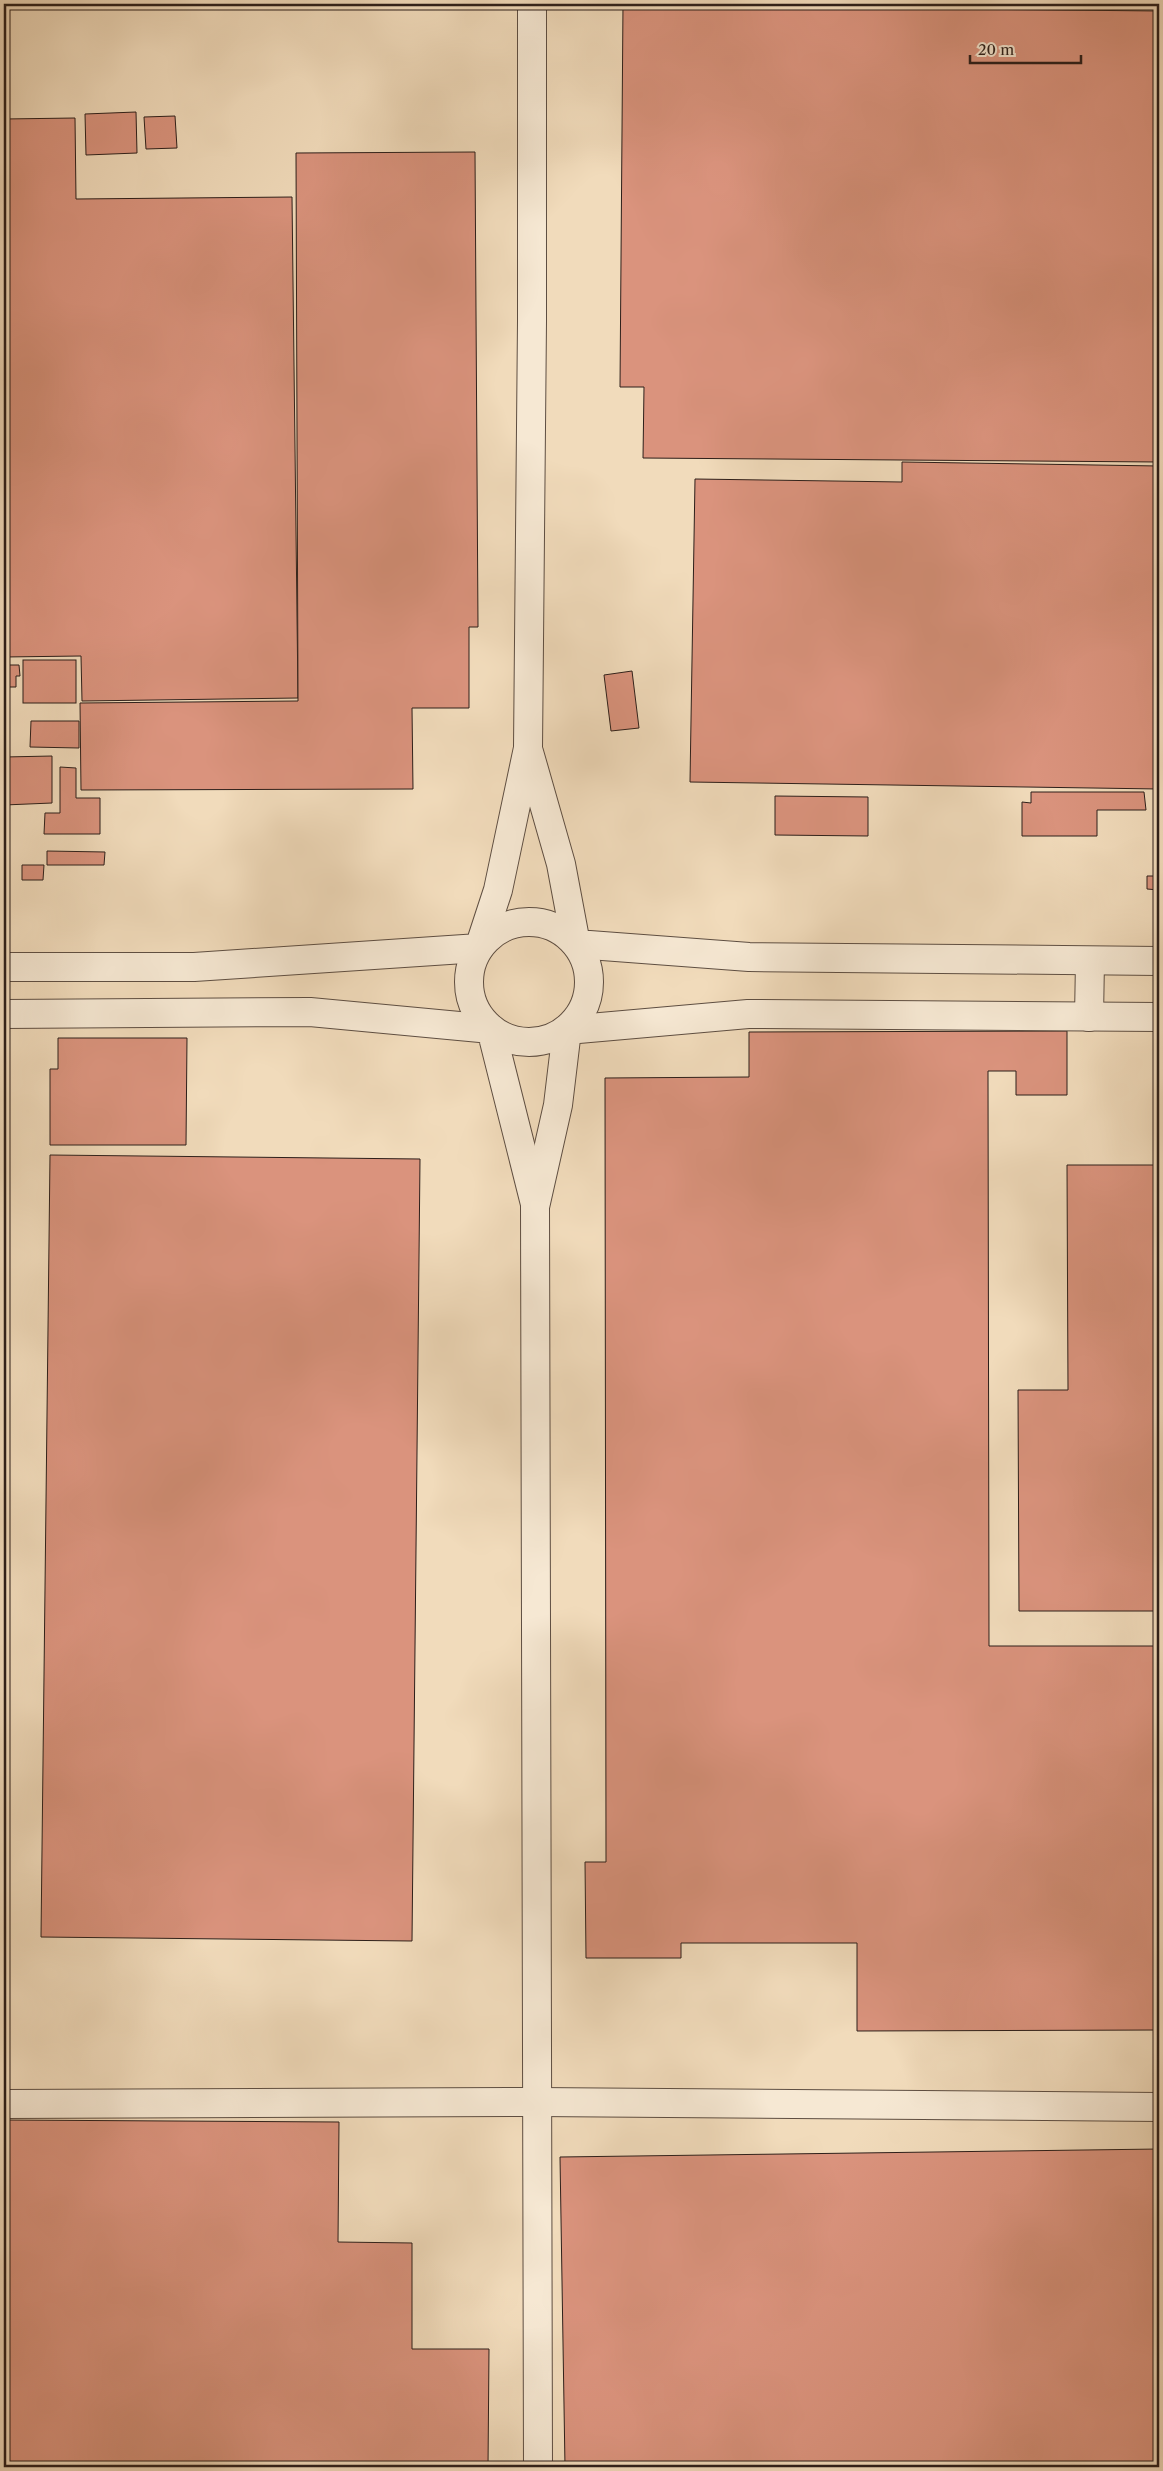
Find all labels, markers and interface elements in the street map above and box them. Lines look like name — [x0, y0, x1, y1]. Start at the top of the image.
scale bar — [970, 32, 1082, 64]
text: 20 m — [978, 40, 1014, 59]

